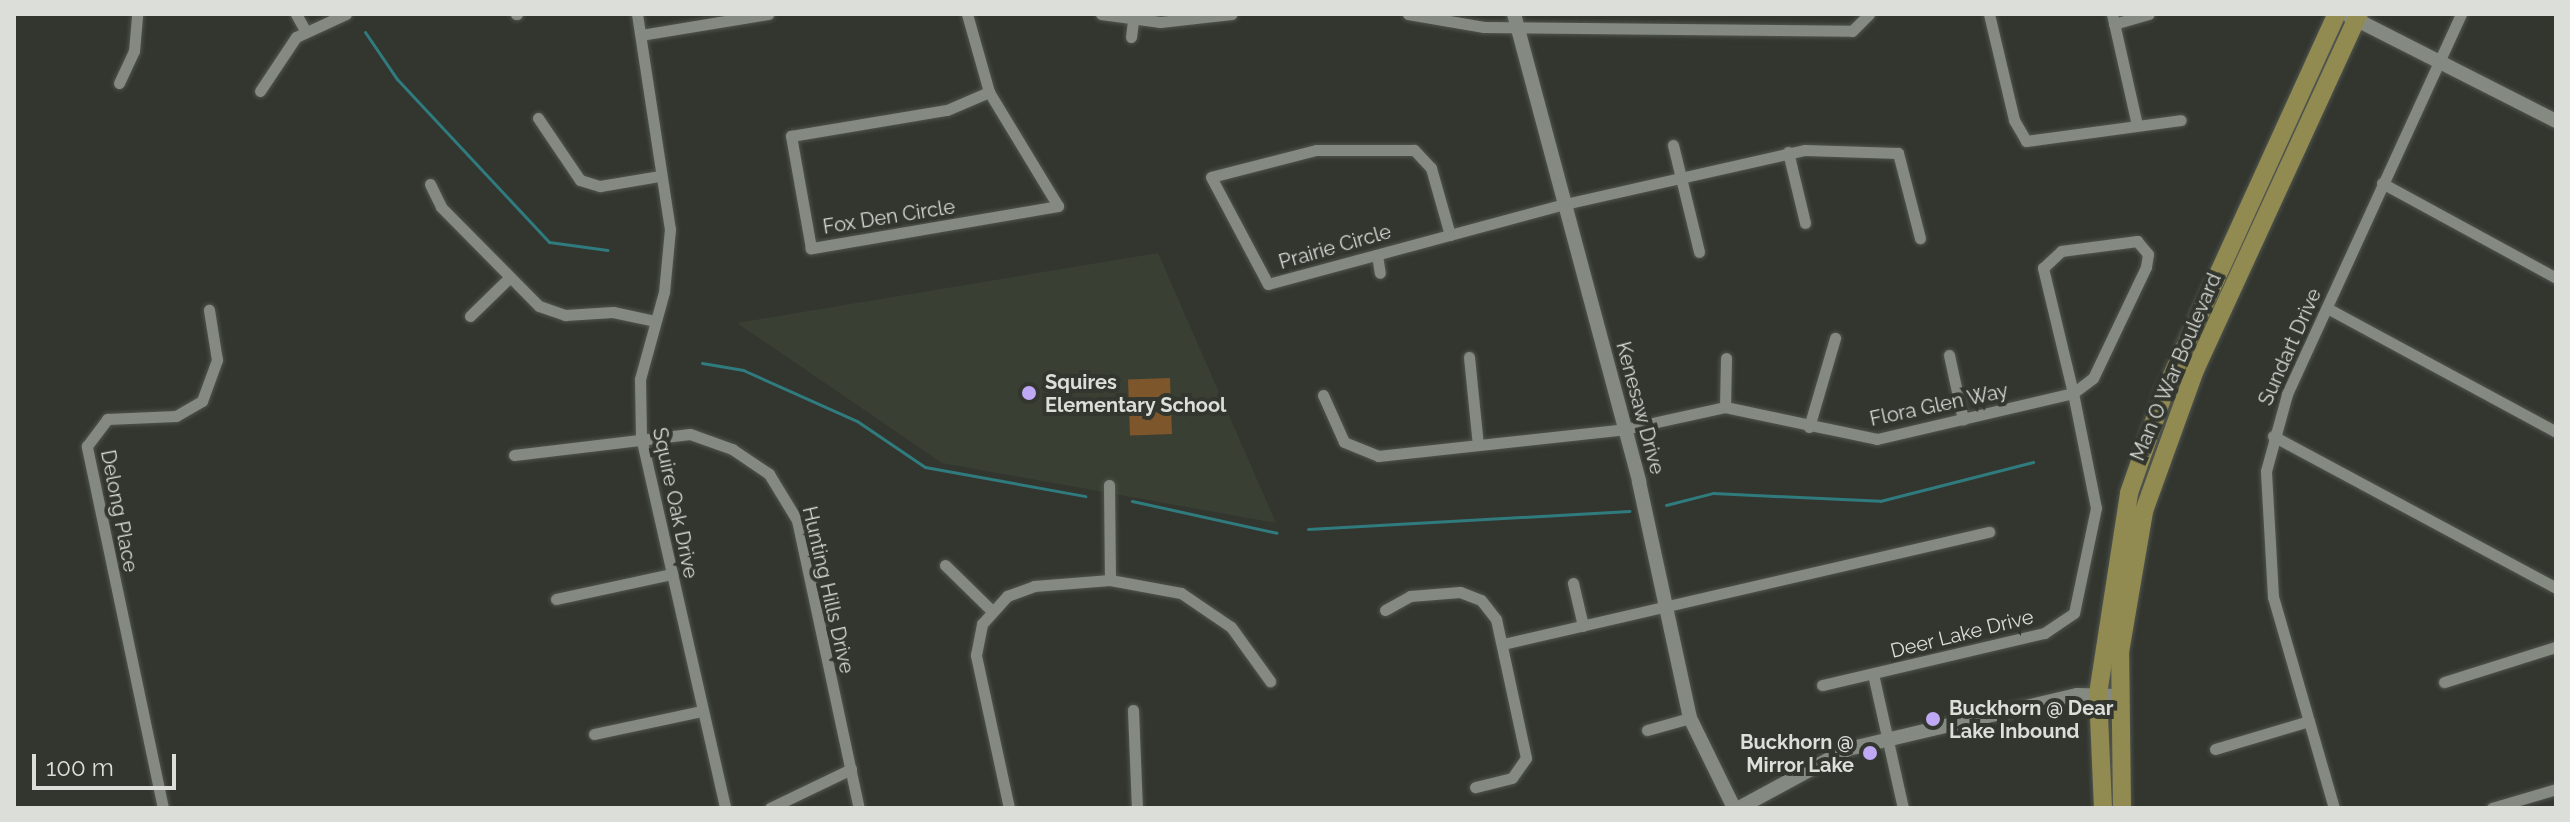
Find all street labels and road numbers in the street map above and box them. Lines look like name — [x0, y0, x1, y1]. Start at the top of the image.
street label: Fox Den Circle — [821, 195, 957, 239]
street label: Prairie Circle — [1276, 220, 1394, 274]
street label: Man O War Boulevard — [2125, 269, 2227, 465]
street label: Sundart Drive — [2254, 285, 2326, 409]
street label: Kenesaw Drive — [1611, 339, 1669, 477]
street label: Flora Glen Way — [1867, 379, 2011, 431]
street label: Squire Oak Drive — [647, 425, 703, 581]
street label: Delong Place — [95, 448, 143, 574]
street label: Hunting Hills Drive — [797, 504, 859, 676]
street label: Deer Lake Drive — [1888, 605, 2036, 663]

